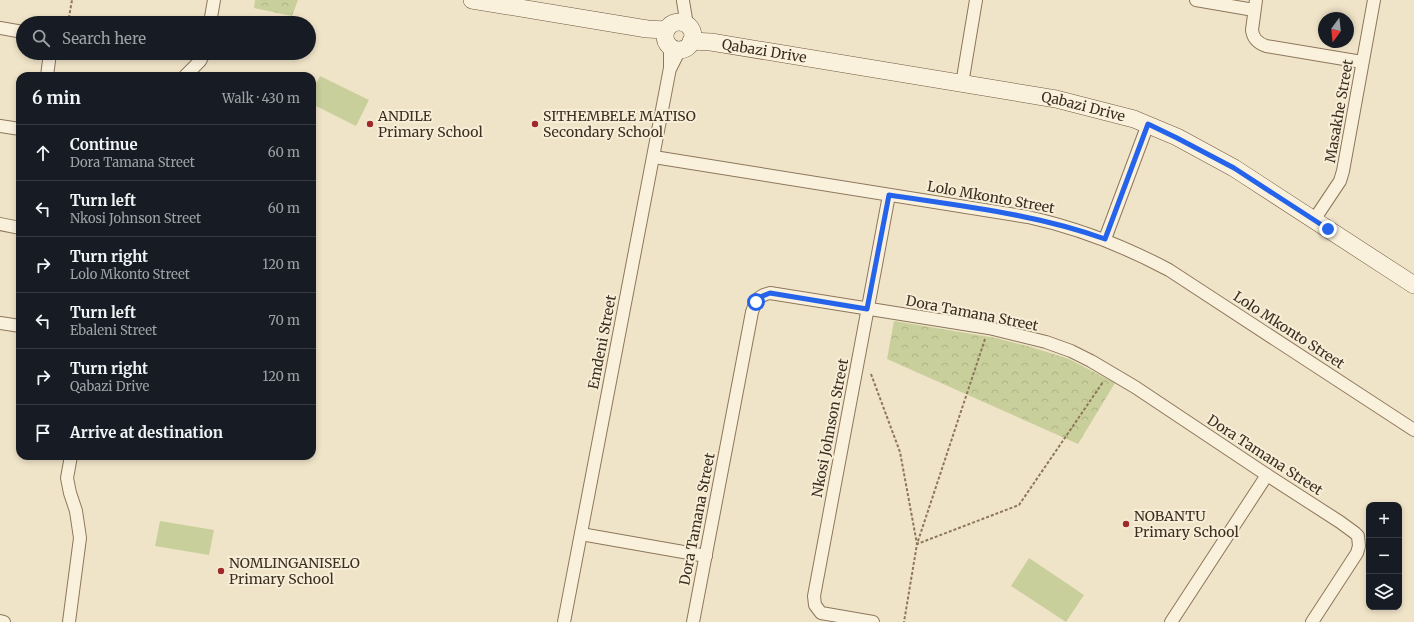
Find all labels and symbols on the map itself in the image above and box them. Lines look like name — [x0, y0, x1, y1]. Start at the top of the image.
north arrow — [1318, 12, 1354, 48]
street label: Qabazi Drive — [721, 35, 808, 67]
street label: Masakhe Street — [1321, 57, 1357, 164]
street label: Qabazi Drive — [1040, 88, 1127, 125]
place label: ANDILE Primary School — [377, 107, 483, 141]
place label: SITHEMBELE MATISO Secondary School — [543, 107, 696, 141]
marker: ANDILE Primary School — [365, 119, 375, 129]
marker: SITHEMBELE MATISO Secondary School — [530, 119, 540, 129]
street label: Lolo Mkonto Street — [926, 177, 1057, 217]
route end — [1319, 220, 1337, 238]
street label: Lolo Mkonto Street — [1230, 287, 1348, 373]
street label: Dora Tamana Street — [904, 291, 1040, 335]
street label: Emdeni Street — [584, 293, 620, 391]
route start — [747, 293, 765, 311]
street label: Nkosi Johnson Street — [808, 356, 852, 499]
street label: Dora Tamana Street — [1204, 411, 1327, 499]
street label: Dora Tamana Street — [675, 451, 719, 587]
place label: NOBANTU Primary School — [1134, 507, 1239, 541]
marker: NOBANTU Primary School — [1121, 519, 1131, 529]
place label: NOMLINGANISELO Primary School — [229, 554, 360, 588]
marker: NOMLINGANISELO Primary School — [216, 566, 226, 576]

